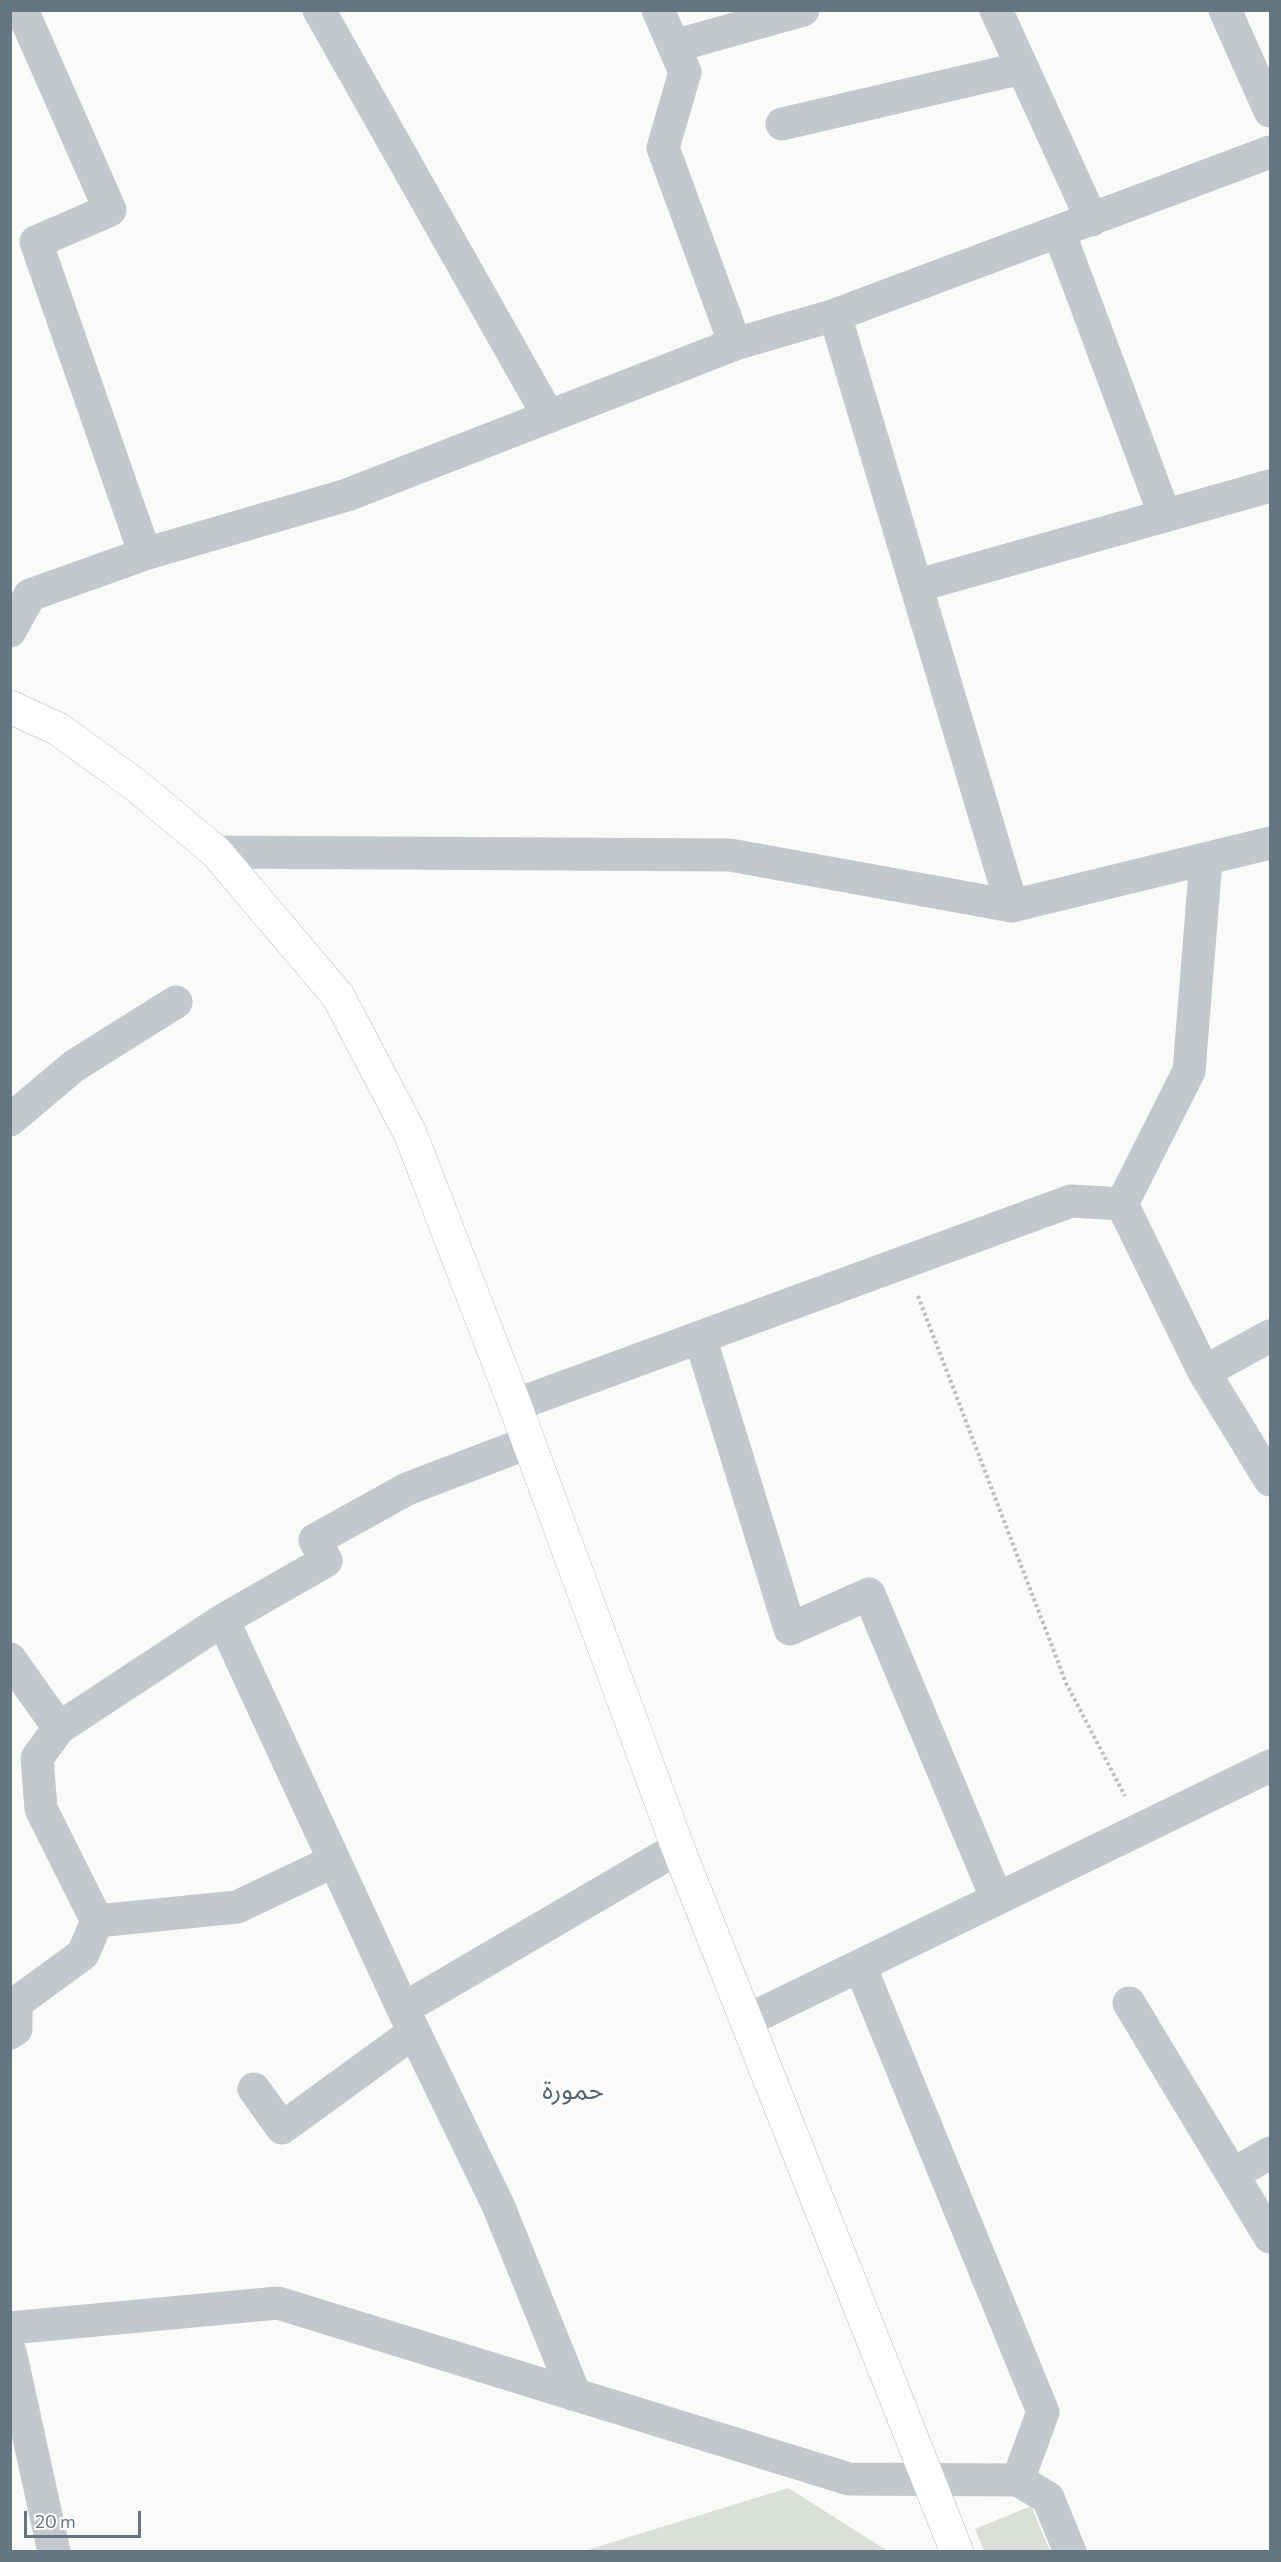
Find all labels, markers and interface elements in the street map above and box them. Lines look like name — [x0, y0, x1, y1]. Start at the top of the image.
district label: حمورة — [542, 2074, 604, 2106]
scale bar — [27, 2499, 144, 2537]
text: 20 m — [35, 2510, 76, 2532]

